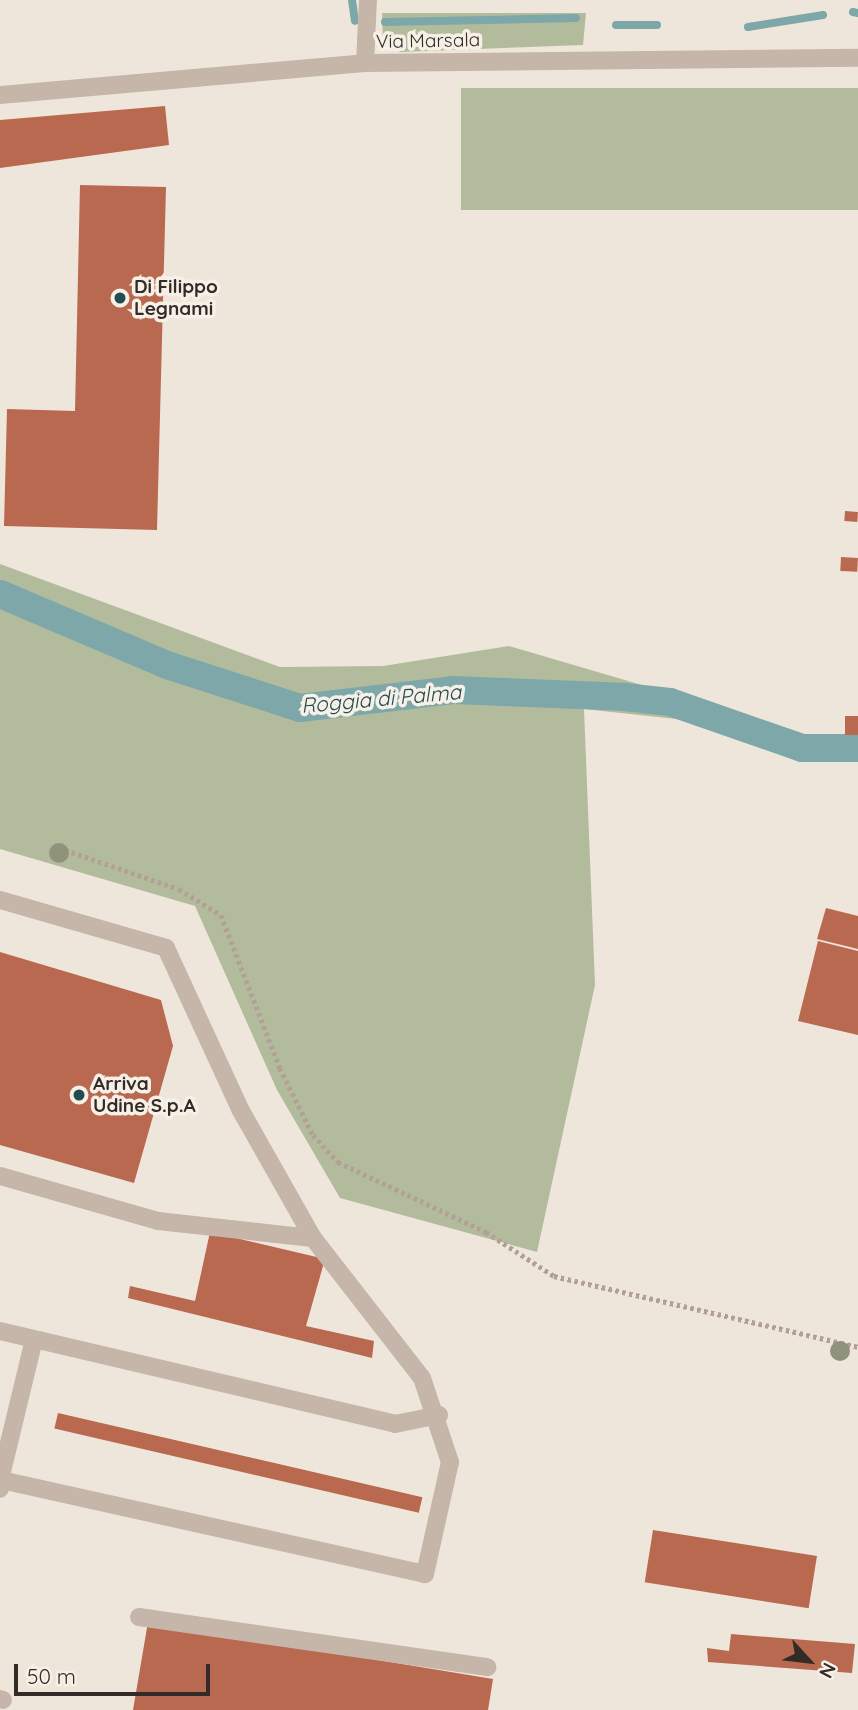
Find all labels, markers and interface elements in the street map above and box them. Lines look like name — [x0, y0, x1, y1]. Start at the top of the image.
street label: Via Marsala — [376, 29, 480, 53]
place label: Di Filippo Legnami — [134, 276, 218, 320]
marker: Di Filippo Legnami — [112, 290, 128, 306]
water label: Roggia di Palma — [300, 678, 462, 718]
place label: Arriva Udine S.p.A — [93, 1073, 196, 1117]
marker: Arriva Udine S.p.A — [71, 1087, 87, 1103]
north arrow — [774, 1626, 844, 1696]
scale bar — [18, 1650, 214, 1694]
text: N — [814, 1659, 842, 1682]
text: 50 m — [27, 1663, 76, 1689]

